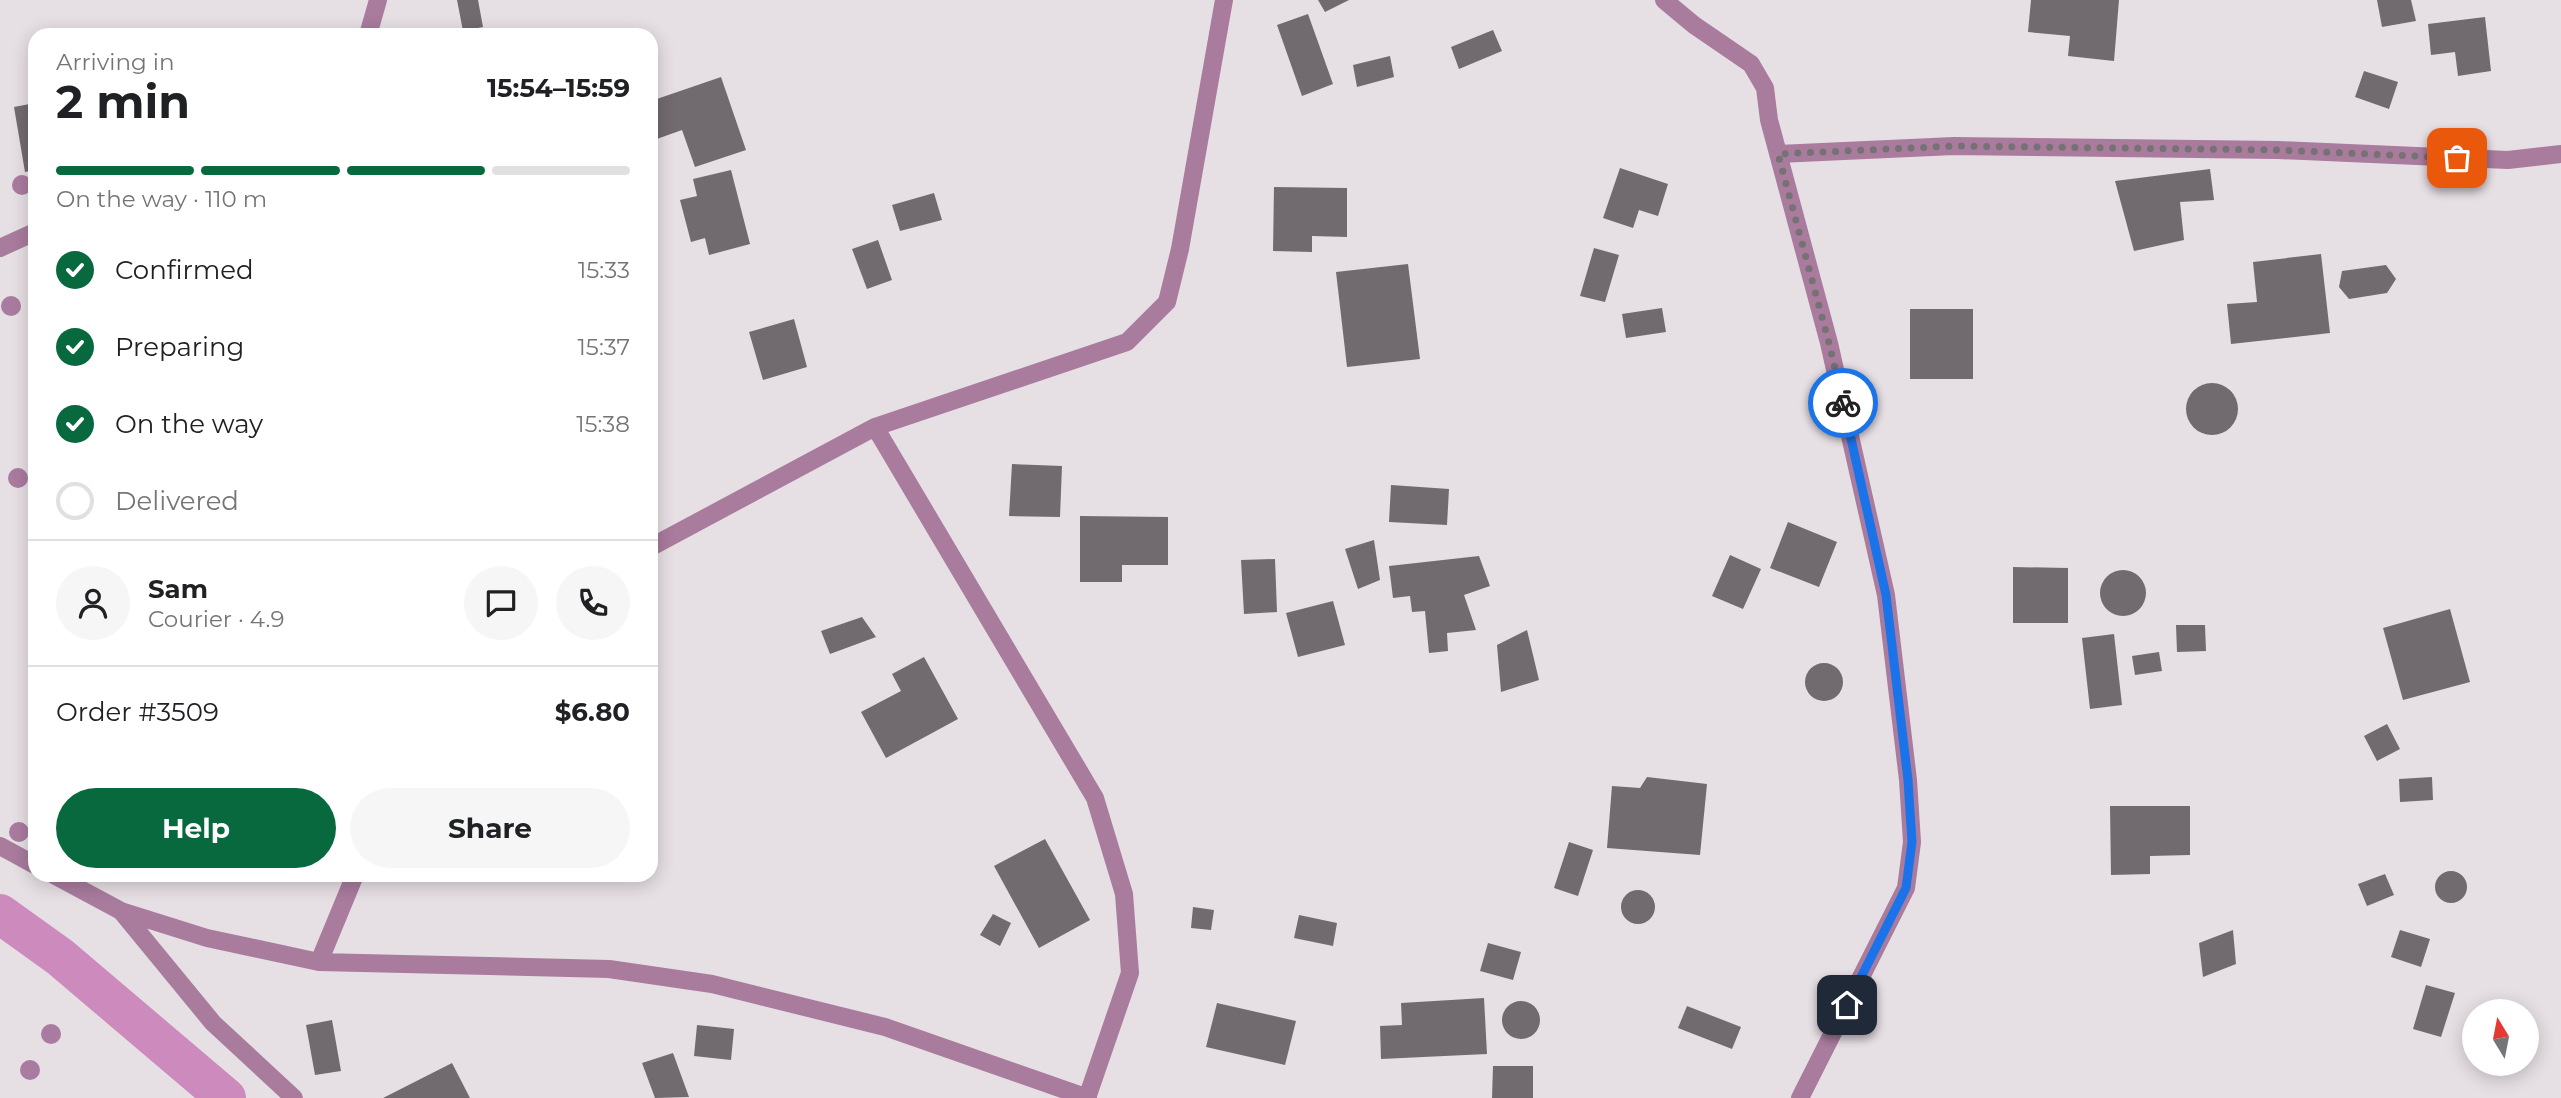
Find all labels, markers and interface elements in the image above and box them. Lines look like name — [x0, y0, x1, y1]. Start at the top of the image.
text: Arriving in — [56, 48, 175, 76]
text: 15:54–15:59 — [487, 72, 630, 104]
text: 2 min — [56, 73, 190, 130]
pin — [2427, 128, 2487, 188]
icon: bag — [2438, 139, 2476, 177]
text: On the way · 110 m — [56, 185, 267, 213]
icon: check — [56, 251, 94, 289]
text: Confirmed — [115, 254, 254, 286]
text: 15:33 — [578, 256, 630, 284]
icon: check — [56, 328, 94, 366]
text: Preparing — [115, 331, 244, 363]
text: 15:37 — [578, 333, 630, 361]
courier — [1808, 368, 1878, 438]
icon: bike — [1824, 384, 1862, 422]
icon: check — [56, 405, 94, 443]
text: On the way — [115, 408, 263, 440]
text: 15:38 — [576, 410, 630, 438]
text: Delivered — [115, 485, 239, 517]
button: person — [56, 566, 130, 640]
button: chat — [464, 566, 538, 640]
button: phone — [556, 566, 630, 640]
text: Sam — [148, 573, 208, 605]
text: Courier · 4.9 — [148, 605, 284, 633]
text: Order #3509 — [56, 696, 219, 728]
text: $6.80 — [555, 696, 630, 728]
button: Help — [56, 788, 336, 868]
button: Share — [350, 788, 630, 868]
pin — [1817, 975, 1877, 1035]
icon: home — [1828, 986, 1866, 1024]
north arrow — [2462, 999, 2539, 1076]
map controls — [2462, 999, 2539, 1076]

